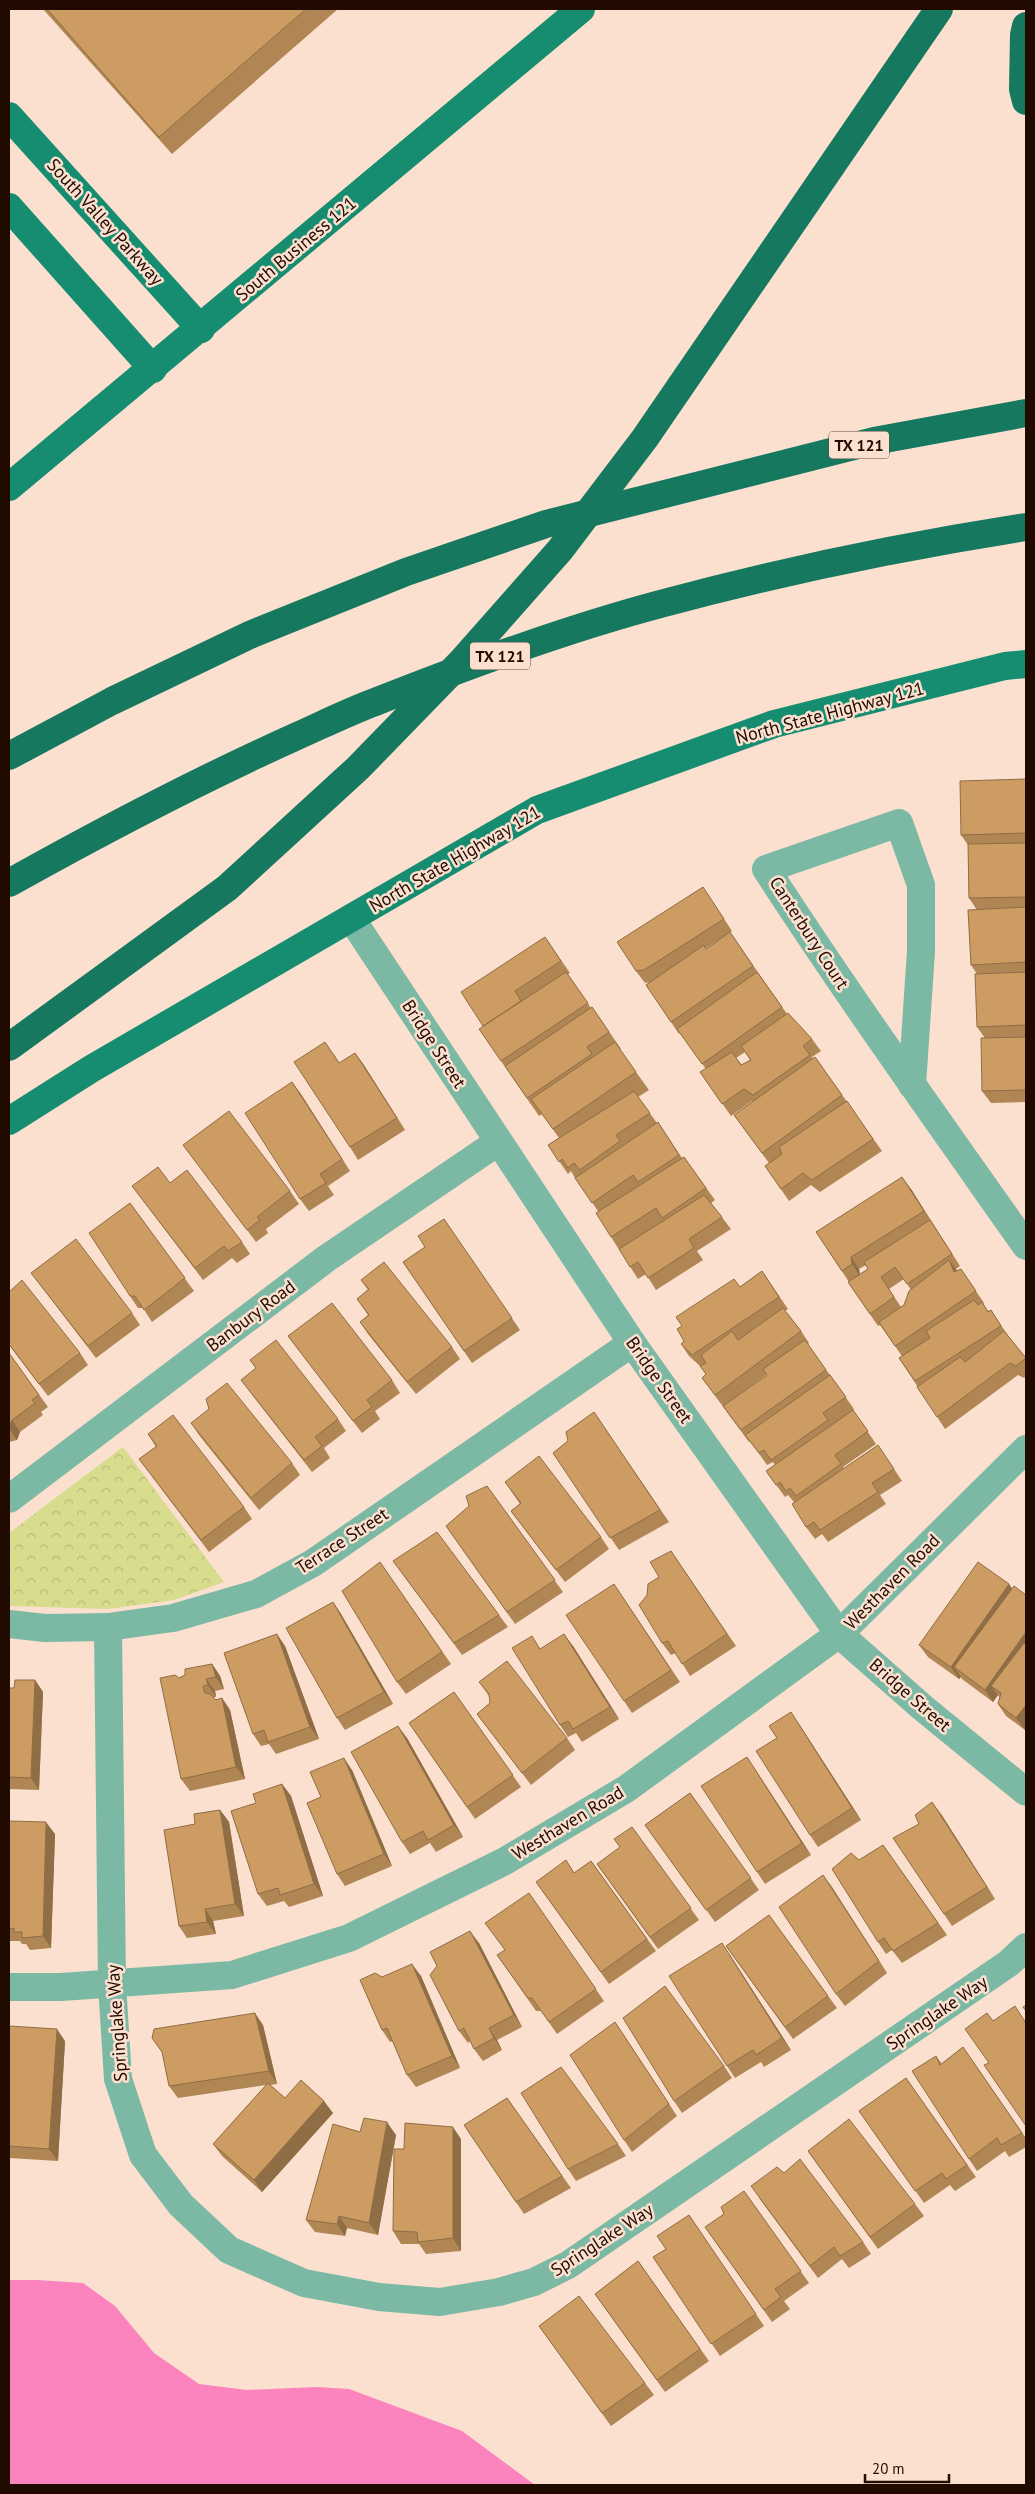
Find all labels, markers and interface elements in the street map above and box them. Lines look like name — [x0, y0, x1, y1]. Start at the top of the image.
street label: South Valley Parkway — [42, 153, 169, 290]
street label: South Business 121 — [231, 191, 361, 306]
road number: TX 121 — [829, 432, 889, 458]
road number: TX 121 — [470, 642, 530, 669]
street label: North State Highway 121 — [733, 676, 927, 749]
street label: North State Highway 121 — [365, 800, 545, 917]
street label: Canterbury Court — [764, 872, 854, 993]
street label: Bridge Street — [397, 995, 471, 1092]
street label: Banbury Road — [202, 1275, 300, 1357]
street label: Bridge Street — [621, 1332, 698, 1428]
street label: Terrace Street — [291, 1502, 392, 1579]
street label: Westhaven Road — [839, 1529, 944, 1634]
street label: Bridge Street — [865, 1653, 956, 1736]
street label: Westhaven Road — [508, 1780, 628, 1865]
street label: Springlake Way — [101, 1963, 132, 2082]
street label: Springlake Way — [882, 1970, 992, 2055]
street label: Springlake Way — [546, 2198, 658, 2281]
scale bar — [865, 2452, 949, 2484]
text: 20 m — [872, 2459, 905, 2478]

